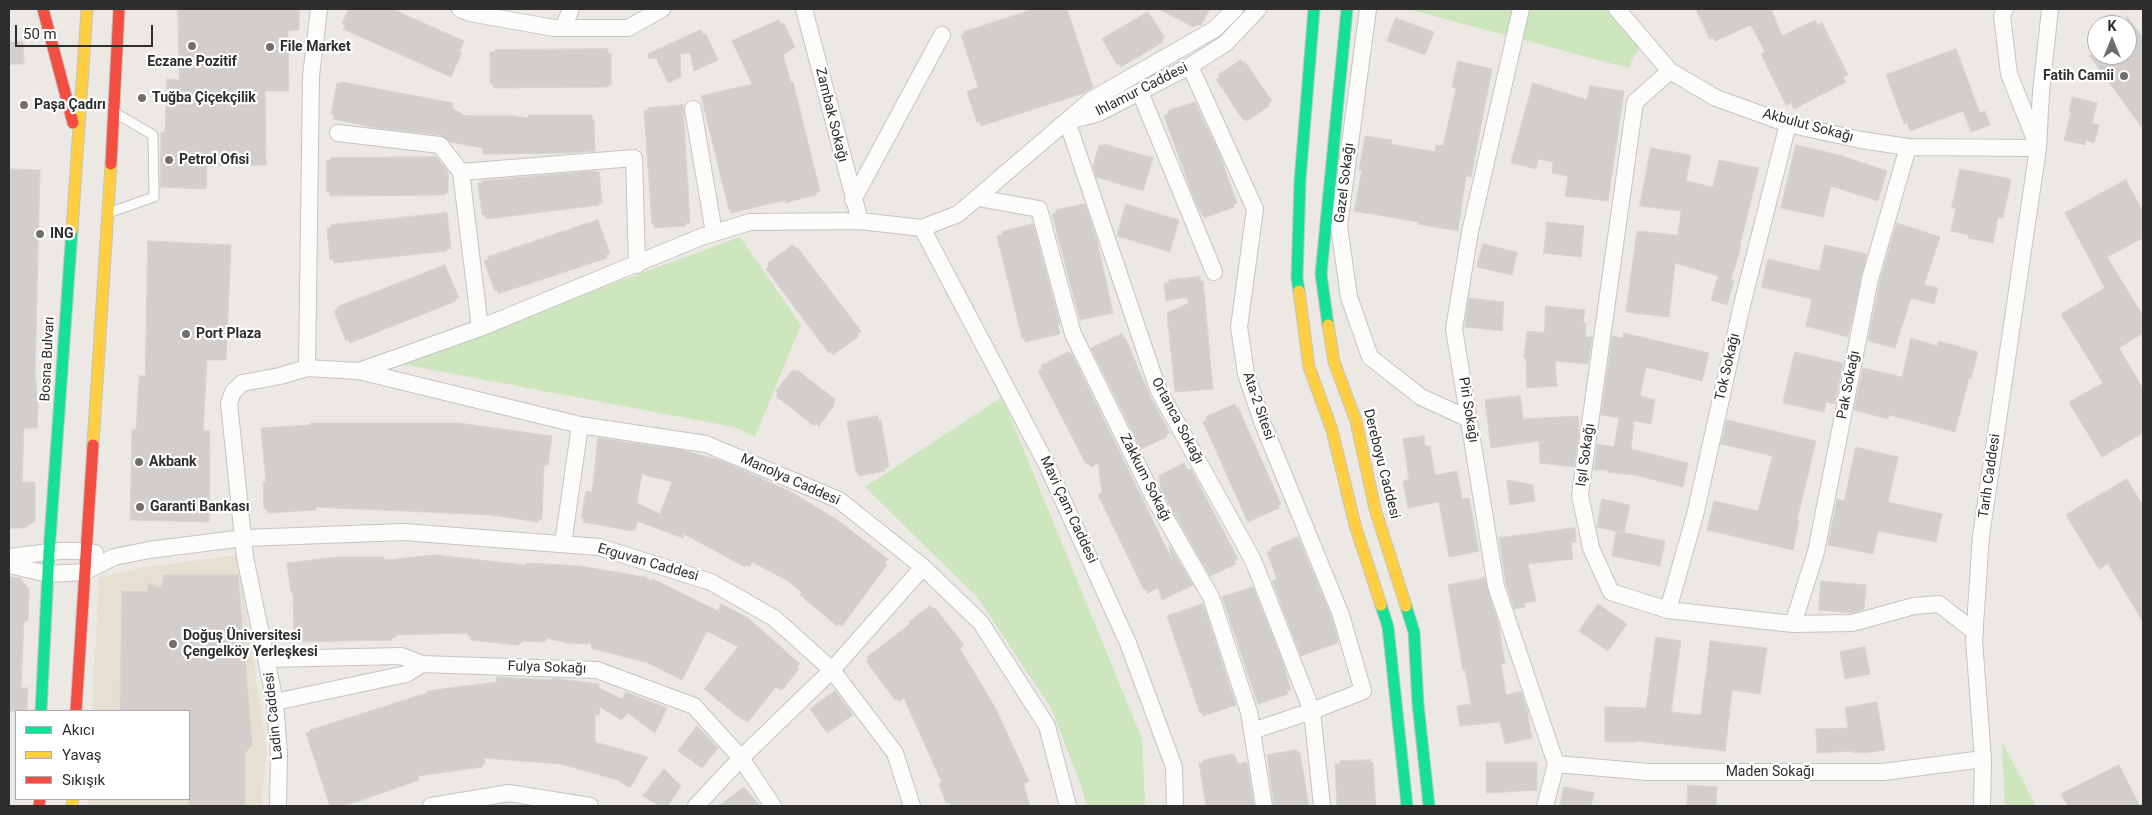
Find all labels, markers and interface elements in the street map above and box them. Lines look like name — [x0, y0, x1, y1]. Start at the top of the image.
scale bar — [18, 15, 155, 47]
north arrow — [2087, 15, 2137, 65]
text: K — [2108, 18, 2116, 34]
text: 50 m — [23, 25, 57, 43]
place label: File Market — [280, 39, 351, 55]
marker: Eczane Pozitif — [186, 40, 198, 52]
marker: File Market — [264, 41, 276, 53]
place label: Eczane Pozitif — [147, 54, 237, 70]
street label: Ihlamur Caddesi — [1093, 60, 1191, 120]
street label: Zambak Sokağı — [811, 66, 851, 164]
place label: Fatih Camii — [2043, 68, 2114, 84]
marker: Fatih Camii — [2118, 70, 2130, 82]
place label: Tuğba Çiçekçilik — [152, 90, 256, 106]
marker: Tuğba Çiçekçilik — [136, 92, 148, 104]
place label: Paşa Çadırı — [34, 97, 106, 113]
marker: Paşa Çadırı — [18, 99, 30, 111]
street label: Akbulut Sokağı — [1761, 106, 1855, 146]
street label: Gazel Sokağı — [1332, 142, 1358, 224]
place label: Petrol Ofisi — [179, 152, 249, 168]
marker: Petrol Ofisi — [163, 154, 175, 166]
place label: ING — [50, 226, 74, 242]
marker: ING — [34, 228, 46, 240]
street label: Bosna Bulvarı — [37, 316, 59, 402]
place label: Port Plaza — [196, 326, 261, 342]
marker: Port Plaza — [180, 328, 192, 340]
street label: Tok Sokağı — [1712, 332, 1744, 402]
street label: Pak Sokağı — [1834, 349, 1864, 421]
street label: Ata-2 Sitesi — [1239, 370, 1277, 442]
street label: Ortanca Sokağı — [1147, 375, 1207, 467]
street label: Piri Sokağı — [1455, 376, 1481, 444]
street label: Dereboyu Caddesi — [1359, 407, 1403, 521]
street label: Işıl Sokağı — [1573, 422, 1599, 488]
street label: Zakkum Sokağı — [1116, 431, 1174, 525]
street label: Tarih Caddesi — [1976, 433, 2004, 519]
street label: Manolya Caddesi — [738, 451, 842, 509]
place label: Akbank — [149, 454, 197, 470]
street label: Mavi Çam Caddesi — [1036, 454, 1100, 566]
marker: Akbank — [133, 456, 145, 468]
place label: Garanti Bankası — [150, 499, 249, 515]
marker: Garanti Bankası — [134, 501, 146, 513]
street label: Erguvan Caddesi — [596, 541, 700, 585]
place label: Doğuş Üniversitesi Çengelköy Yerleşkesi — [183, 628, 318, 660]
marker: Doğuş Üniversitesi Çengelköy Yerleşkesi — [167, 638, 179, 650]
street label: Fulya Sokağı — [507, 658, 587, 678]
street label: Ladin Caddesi — [261, 671, 287, 761]
legend — [15, 710, 190, 800]
text: Akıcı — [62, 721, 95, 739]
text: Yavaş — [62, 746, 102, 764]
street label: Maden Sokağı — [1726, 764, 1814, 780]
text: Sıkışık — [62, 771, 105, 789]

